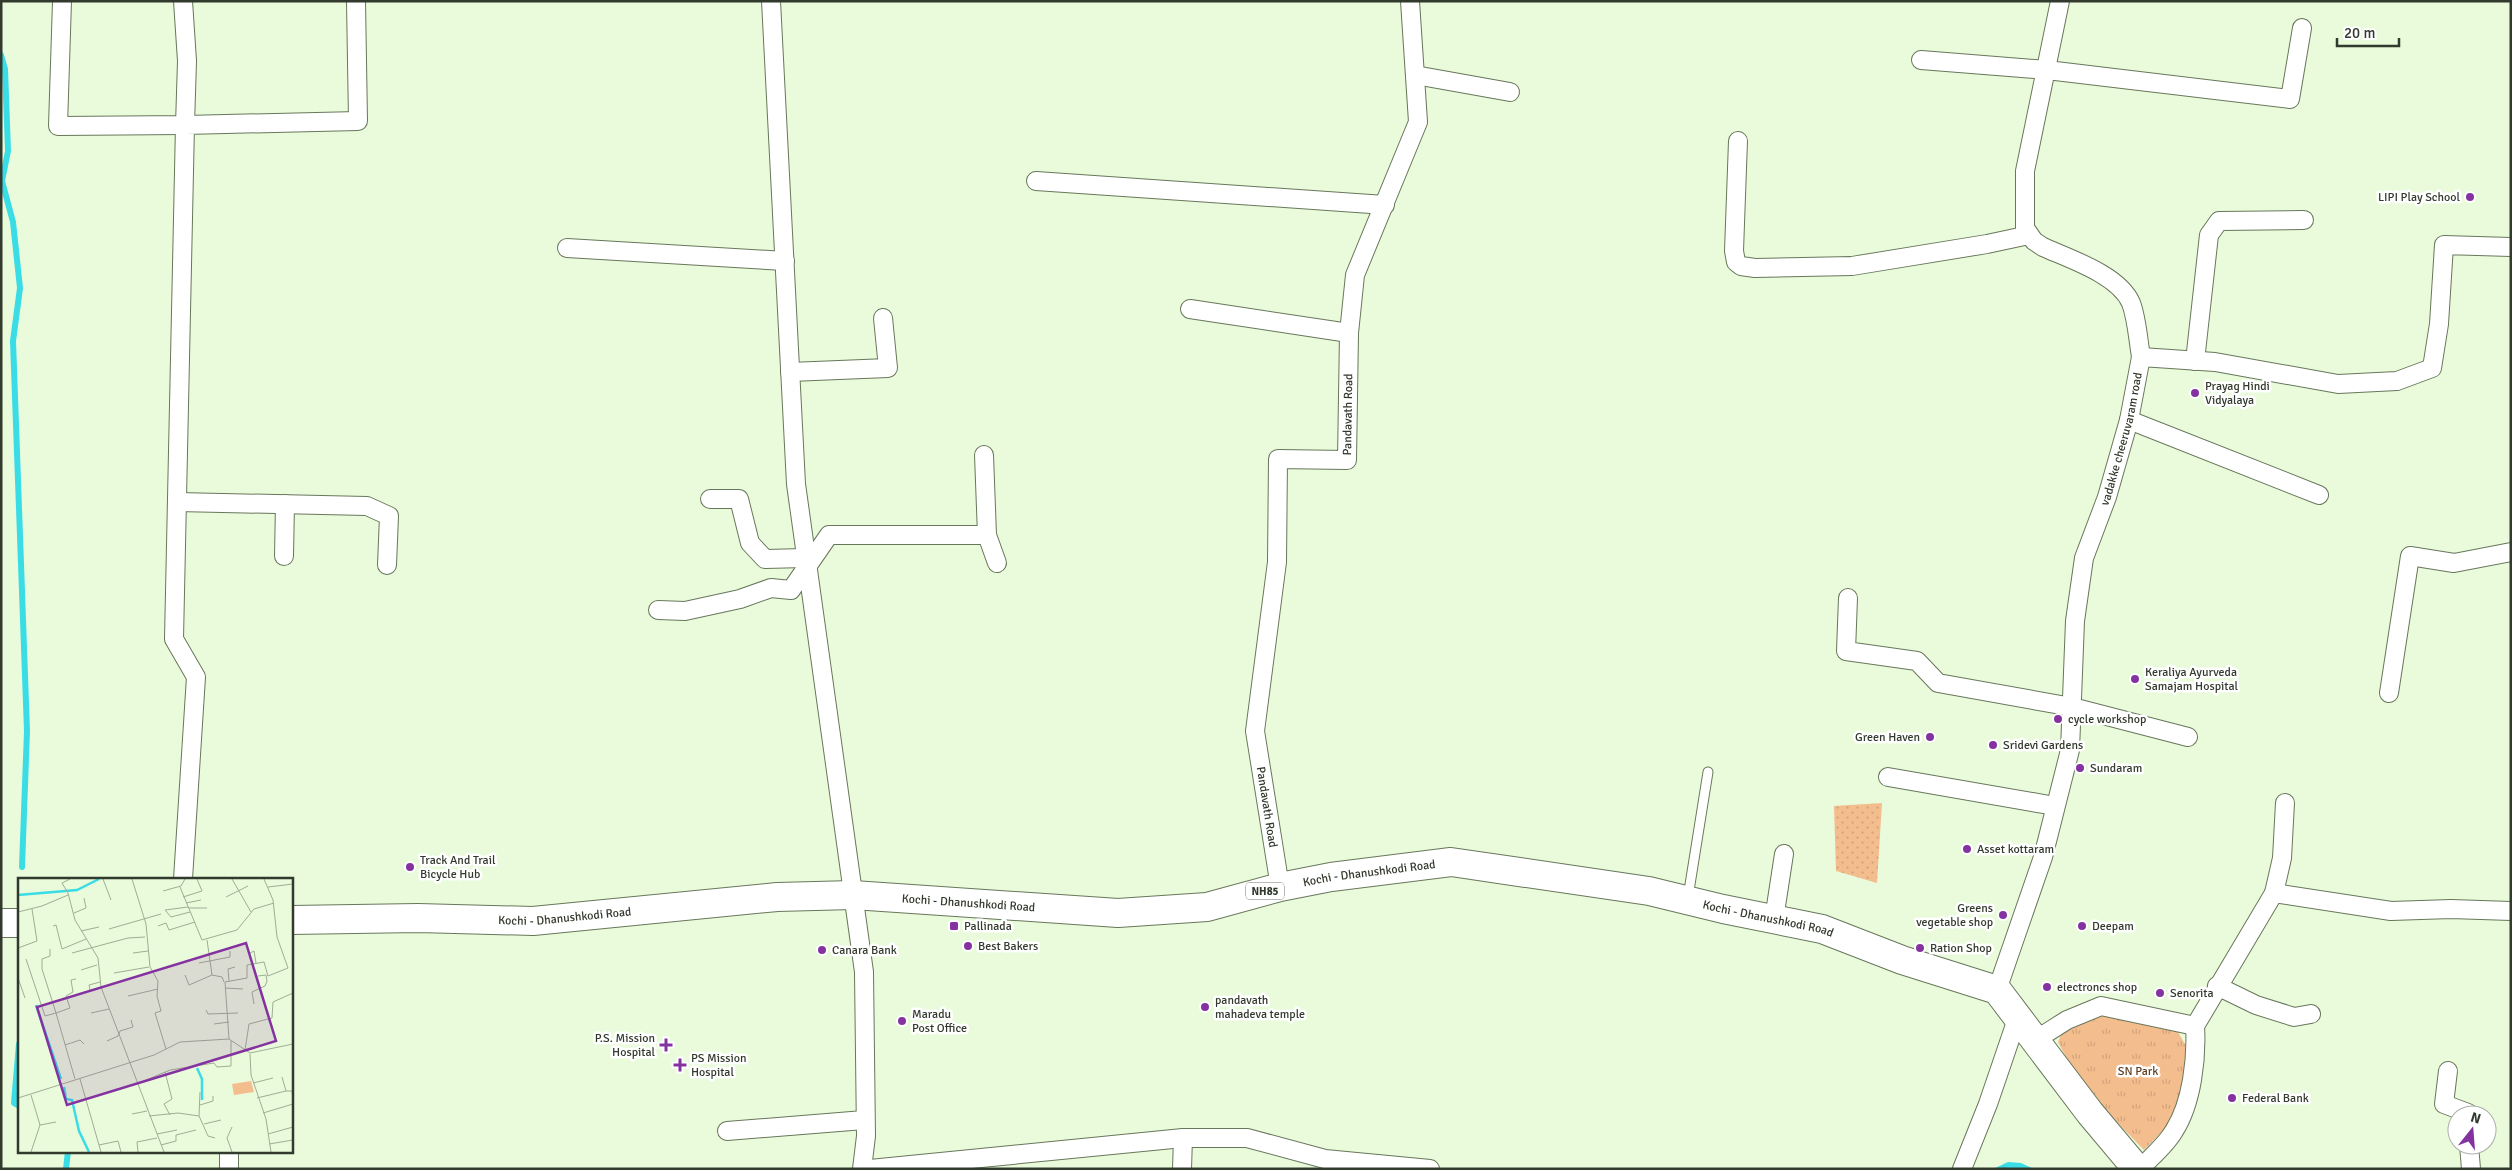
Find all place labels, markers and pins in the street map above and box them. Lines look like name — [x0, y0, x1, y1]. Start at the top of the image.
place label: LIPI Play School — [2378, 190, 2460, 205]
marker: LIPI Play School — [2464, 191, 2476, 203]
place label: Prayag Hindi Vidyalaya — [2205, 379, 2270, 408]
marker: Prayag Hindi Vidyalaya — [2189, 387, 2201, 399]
place label: Keraliya Ayurveda Samajam Hospital — [2145, 665, 2238, 694]
marker: Keraliya Ayurveda Samajam Hospital — [2129, 673, 2141, 685]
place label: cycle workshop — [2068, 712, 2146, 727]
marker: cycle workshop — [2052, 713, 2064, 725]
place label: Green Haven — [1855, 730, 1920, 745]
marker: Green Haven — [1924, 731, 1936, 743]
place label: Sridevi Gardens — [2003, 738, 2083, 753]
marker: Sridevi Gardens — [1987, 739, 1999, 751]
place label: Sundaram — [2090, 761, 2142, 776]
marker: Sundaram — [2074, 762, 2086, 774]
place label: Asset kottaram — [1977, 842, 2054, 857]
marker: Asset kottaram — [1961, 843, 1973, 855]
place label: Track And Trail Bicycle Hub — [420, 853, 496, 882]
marker: Track And Trail Bicycle Hub — [404, 861, 416, 873]
place label: Greens vegetable shop — [1916, 901, 1993, 930]
marker: Greens vegetable shop — [1997, 909, 2009, 921]
place label: Pallinada — [964, 919, 1012, 934]
place label: Deepam — [2092, 919, 2134, 934]
marker: Pallinada — [948, 920, 960, 932]
marker: Deepam — [2076, 920, 2088, 932]
place label: Best Bakers — [978, 939, 1038, 954]
marker: Best Bakers — [962, 940, 974, 952]
place label: Ration Shop — [1930, 941, 1992, 956]
marker: Ration Shop — [1914, 942, 1926, 954]
place label: Canara Bank — [832, 943, 897, 958]
marker: Canara Bank — [816, 944, 828, 956]
place label: electroncs shop — [2057, 980, 2137, 995]
marker: electroncs shop — [2041, 981, 2053, 993]
place label: Senorita — [2170, 986, 2214, 1001]
marker: Senorita — [2154, 987, 2166, 999]
place label: pandavath mahadeva temple — [1215, 993, 1305, 1022]
marker: pandavath mahadeva temple — [1199, 1001, 1211, 1013]
place label: Maradu Post Office — [912, 1007, 967, 1036]
marker: Maradu Post Office — [896, 1015, 908, 1027]
place label: P.S. Mission Hospital — [595, 1031, 655, 1060]
marker: P.S. Mission Hospital — [659, 1038, 673, 1052]
place label: PS Mission Hospital — [691, 1051, 747, 1080]
marker: PS Mission Hospital — [673, 1058, 687, 1072]
place label: Federal Bank — [2242, 1091, 2309, 1106]
marker: Federal Bank — [2226, 1092, 2238, 1104]

